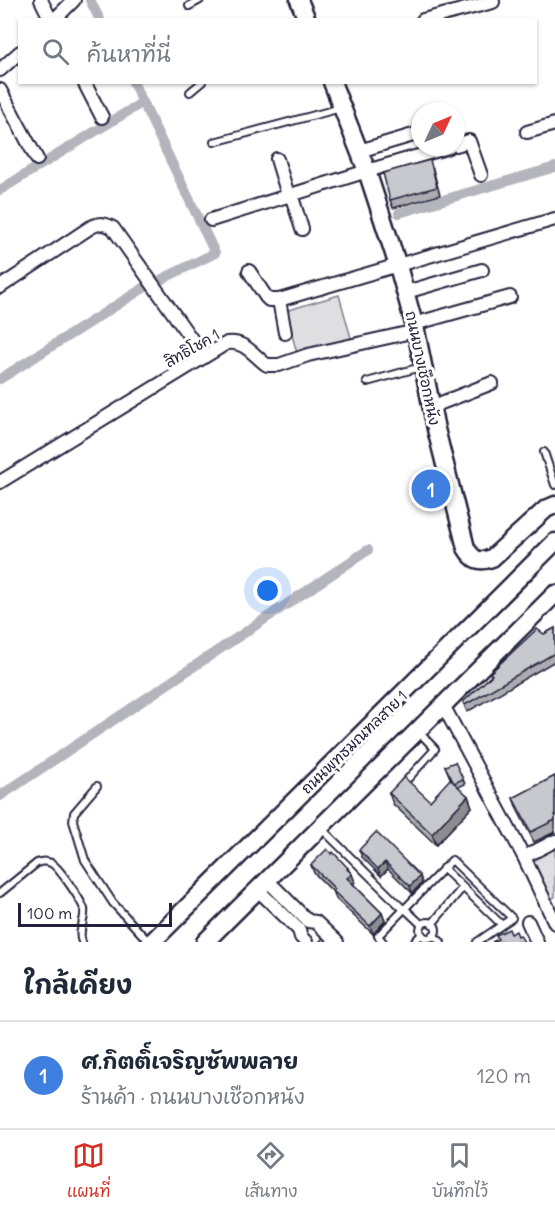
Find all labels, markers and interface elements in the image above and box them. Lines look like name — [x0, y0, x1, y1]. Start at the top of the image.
search box — [18, 18, 537, 84]
icon: search — [39, 35, 72, 68]
text: ค้นหาที่นี่ — [87, 40, 171, 68]
north arrow — [411, 102, 465, 156]
street label: ถนนบางเชือกหนัง — [402, 309, 444, 427]
street label: สิทธิโชค 1 — [161, 325, 223, 371]
pin: 1 — [412, 466, 450, 512]
your location — [253, 576, 282, 605]
street label: ถนนพุทธมณฑลสาย 1 — [297, 686, 412, 799]
scale bar — [18, 900, 172, 928]
text: 100 m — [27, 903, 72, 923]
text: ใกล้เคียง — [24, 968, 132, 1001]
text: ศ.กิตติ์เจริญซัพพลาย — [81, 1047, 299, 1075]
text: 1 — [40, 1063, 47, 1088]
text: 120 m — [477, 1063, 531, 1088]
text: ร้านค้า · ถนนบางเชือกหนัง — [81, 1084, 305, 1109]
tab: แผนที่ — [67, 1139, 110, 1203]
tab: เส้นทาง — [244, 1139, 297, 1203]
tab: บันทึกไว้ — [432, 1139, 488, 1203]

